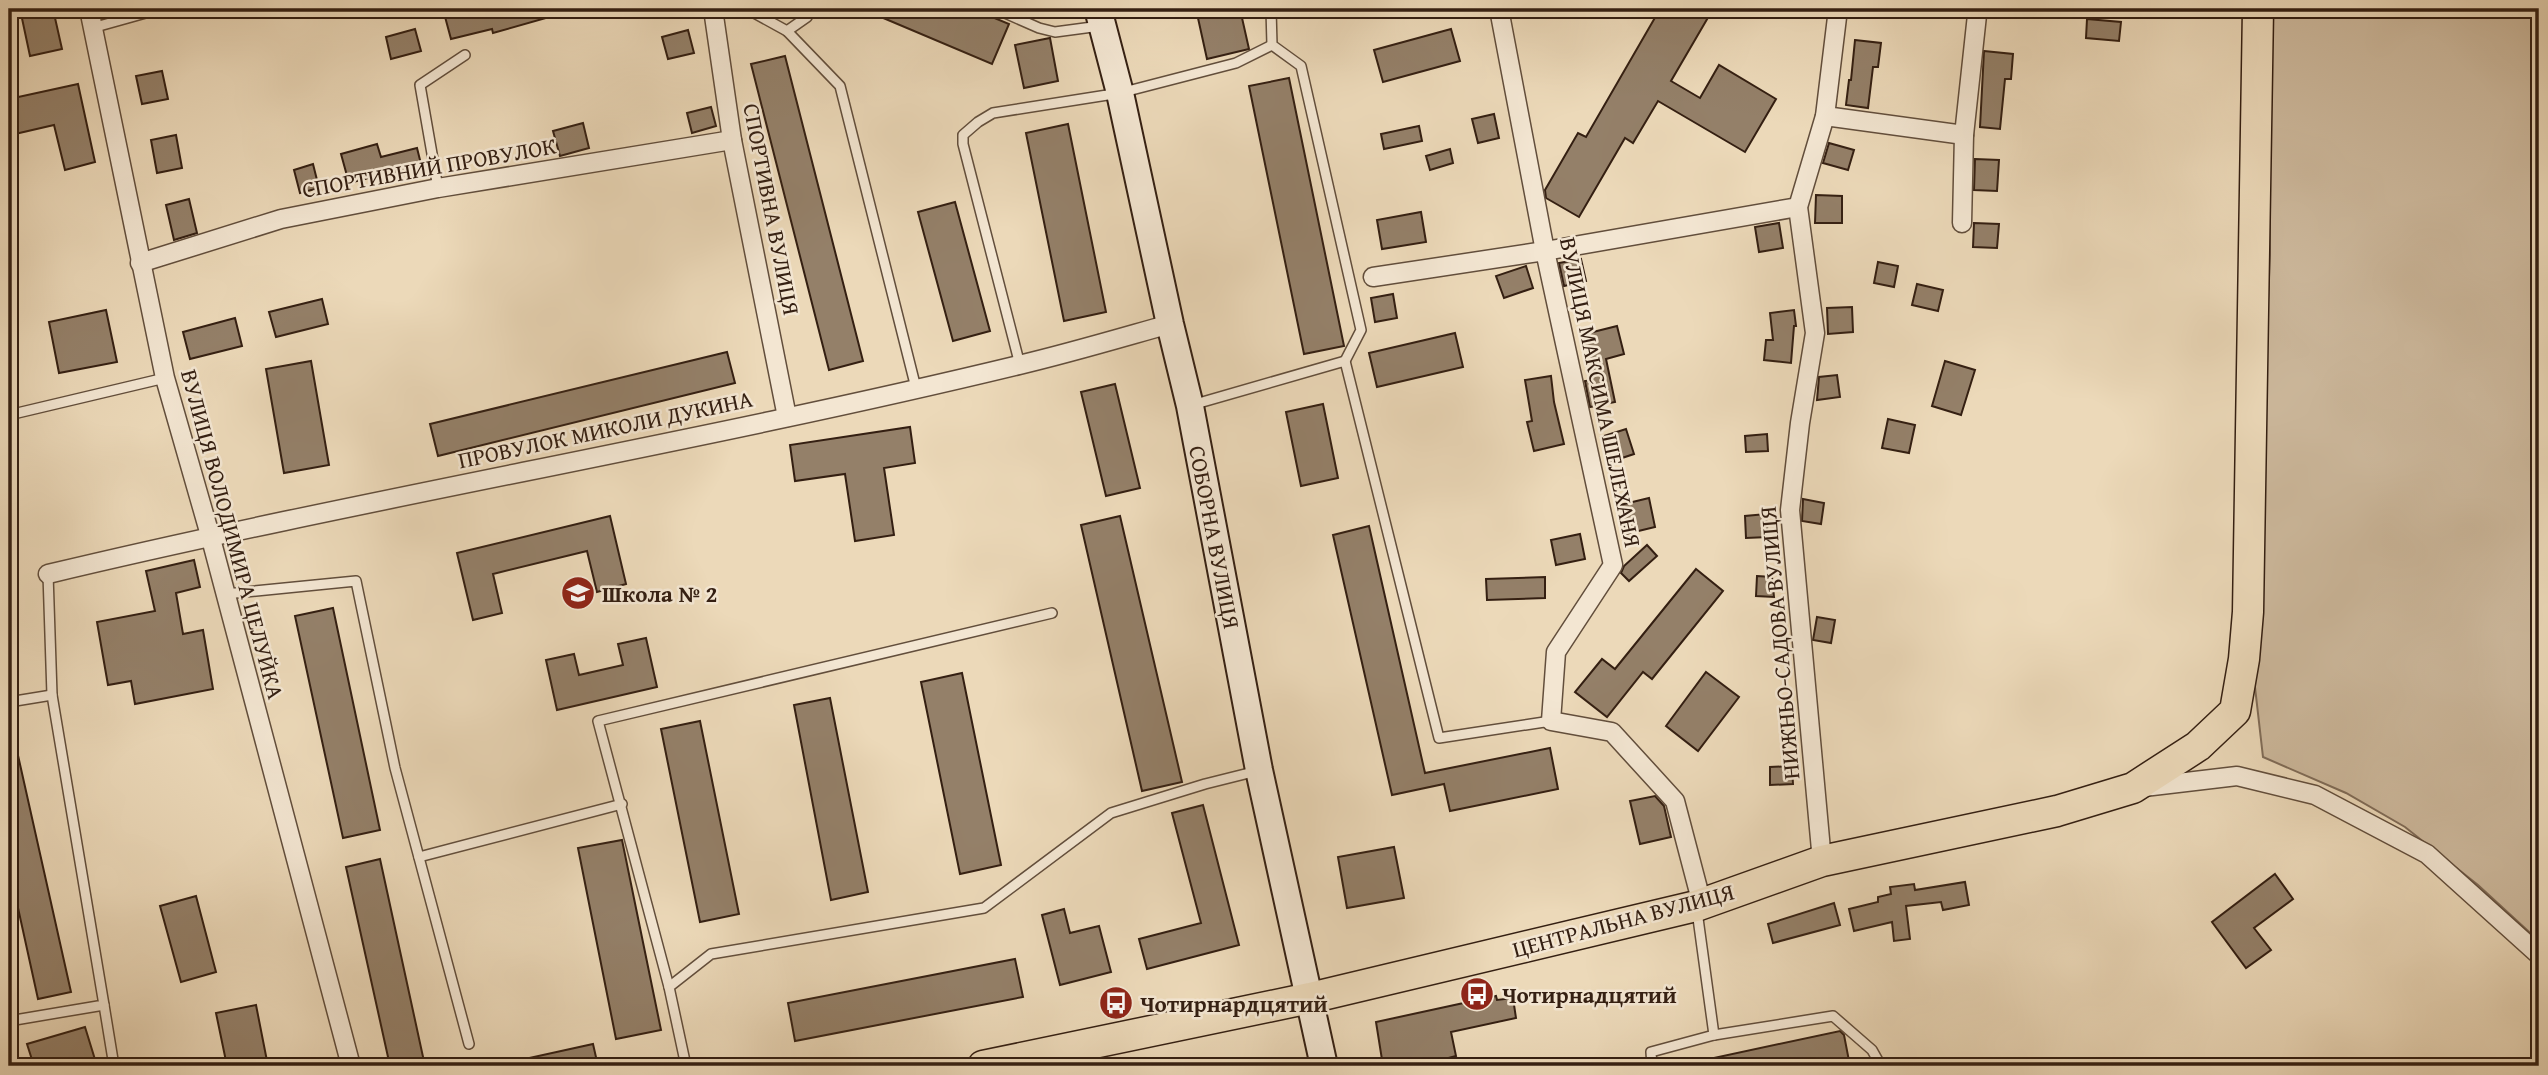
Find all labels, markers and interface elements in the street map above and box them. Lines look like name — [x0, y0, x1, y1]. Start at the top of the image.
street label: СПОРТИВНА ВУЛИЦЯ — [735, 100, 809, 318]
street label: СПОРТИВНИЙ ПРОВУЛОК — [299, 128, 559, 206]
street label: ВУЛИЦЯ МАКСИМА ШЕЛЕХАНЯ — [1552, 234, 1650, 550]
street label: ВУЛИЦЯ ВОЛОДИМИРА ЦЕЛУЙКА — [173, 366, 293, 702]
street label: ПРОВУЛОК МИКОЛИ ДУКИНА — [455, 382, 755, 476]
street label: СОБОРНА ВУЛИЦЯ — [1181, 443, 1249, 632]
street label: НИЖНЬО-САДОВА ВУЛИЦЯ — [1751, 505, 1807, 781]
school or university icon: Школа № 2 — [559, 574, 597, 612]
place label: Школа № 2 — [602, 577, 717, 610]
street label: ЦЕНТРАЛЬНА ВУЛИЦЯ — [1509, 874, 1738, 965]
bus stop icon: Чотирнадцятий — [1458, 975, 1496, 1013]
place label: Чотирнадцятий — [1502, 978, 1677, 1011]
bus stop icon: Чотирнардцятий — [1097, 984, 1135, 1022]
place label: Чотирнардцятий — [1140, 987, 1328, 1020]

